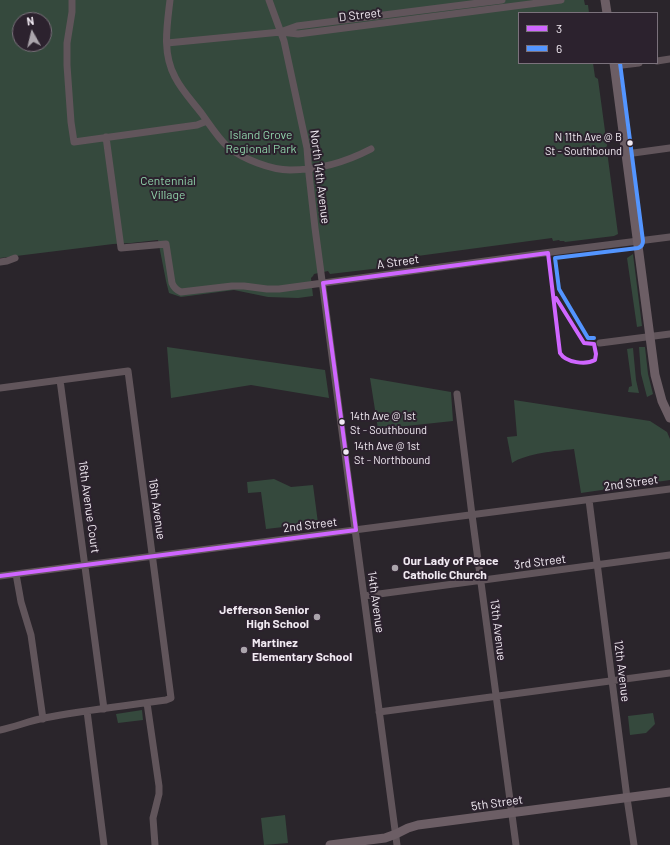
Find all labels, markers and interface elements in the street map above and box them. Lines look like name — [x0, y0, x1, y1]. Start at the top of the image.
street label: D Street — [338, 5, 382, 25]
north arrow — [12, 12, 52, 52]
legend — [518, 12, 658, 64]
text: N — [26, 14, 35, 28]
text: 3 — [556, 21, 562, 35]
text: 6 — [556, 41, 562, 55]
park label: Island Grove Regional Park — [225, 128, 297, 156]
street label: North 14th Avenue — [307, 129, 333, 225]
place label: N 11th Ave @ B St - Southbound — [545, 130, 622, 156]
marker: N 11th Ave @ B St - Southbound — [625, 138, 635, 148]
park label: Centennial Village — [140, 174, 196, 202]
street label: A Street — [376, 252, 420, 272]
place label: 14th Ave @ 1st St - Southbound — [350, 409, 427, 435]
marker: 14th Ave @ 1st St - Southbound — [337, 417, 347, 427]
place label: 14th Ave @ 1st St - Northbound — [354, 439, 430, 465]
marker: 14th Ave @ 1st St - Northbound — [341, 447, 351, 457]
street label: 16th Avenue Court — [75, 460, 103, 554]
street label: 2nd Street — [603, 472, 659, 494]
street label: 16th Avenue — [146, 477, 168, 541]
street label: 2nd Street — [282, 515, 338, 535]
street label: 3rd Street — [513, 552, 567, 572]
place label: Our Lady of Peace Catholic Church — [403, 554, 499, 582]
marker: Our Lady of Peace Catholic Church — [390, 563, 400, 573]
street label: 14th Avenue — [365, 570, 387, 634]
street label: 13th Avenue — [487, 598, 509, 662]
place label: Jefferson Senior High School — [219, 603, 309, 631]
marker: Jefferson Senior High School — [312, 612, 322, 622]
place label: Martinez Elementary School — [252, 636, 352, 664]
street label: 12th Avenue — [611, 639, 633, 703]
marker: Martinez Elementary School — [239, 645, 249, 655]
street label: 5th Street — [470, 792, 524, 814]

